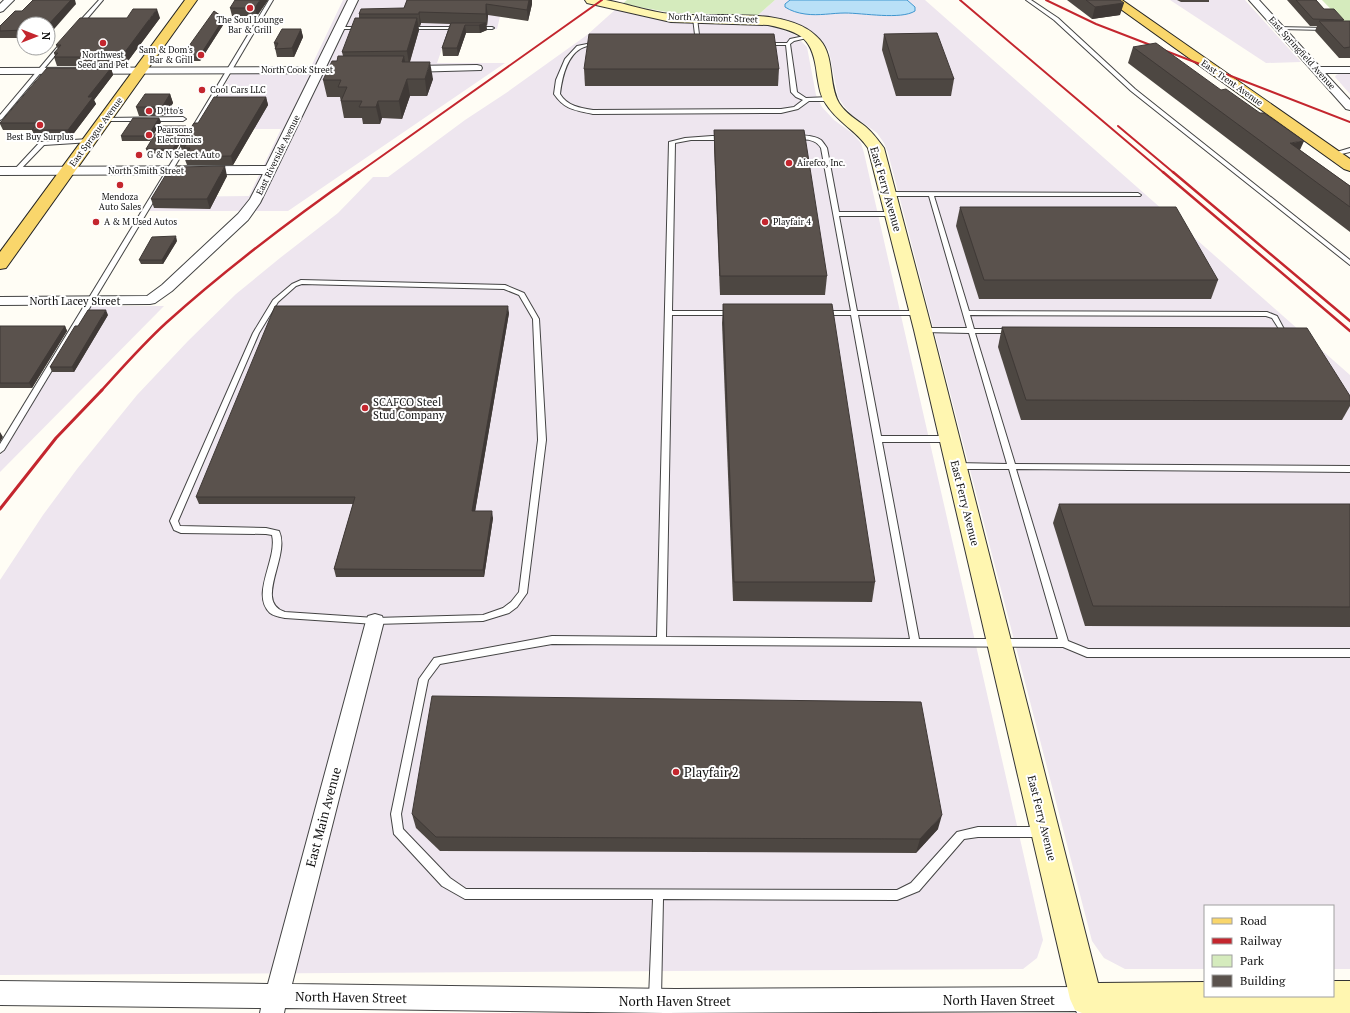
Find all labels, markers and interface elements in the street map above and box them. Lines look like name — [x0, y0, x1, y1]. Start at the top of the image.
marker: The Soul Lounge Bar & Grill — [245, 3, 255, 13]
street label: North Altamont Street — [668, 10, 759, 26]
place label: The Soul Lounge Bar & Grill — [216, 14, 284, 36]
street label: East Springfield Avenue — [1266, 14, 1338, 92]
north arrow — [16, 16, 56, 56]
text: N — [39, 32, 53, 41]
marker: Northwest Seed and Pet — [98, 38, 108, 48]
place label: Sam & Dom's Bar & Grill — [139, 44, 193, 66]
place label: Northwest Seed and Pet — [77, 49, 129, 71]
marker: Sam & Dom's Bar & Grill — [196, 50, 206, 60]
street label: East Trent Avenue — [1199, 57, 1266, 109]
street label: North Cook Street — [261, 64, 334, 76]
place label: Cool Cars LLC — [210, 84, 266, 96]
marker: Cool Cars LLC — [197, 85, 207, 95]
street label: East Sprague Avenue — [67, 95, 126, 169]
place label: D!tto's — [157, 105, 183, 117]
marker: D!tto's — [144, 106, 154, 116]
street label: East Riverside Avenue — [253, 113, 303, 197]
marker: Best Buy Surplus — [35, 120, 45, 130]
place label: Pearsons Electronics — [157, 124, 202, 146]
marker: Pearsons Electronics — [144, 130, 154, 140]
place label: Best Buy Surplus — [6, 131, 74, 143]
street label: East Ferry Avenue — [867, 145, 905, 234]
place label: G & N Select Auto — [147, 149, 220, 161]
marker: G & N Select Auto — [134, 150, 144, 160]
place label: Airefco, Inc. — [797, 157, 845, 169]
marker: Airefco, Inc. — [784, 158, 794, 168]
street label: North Smith Street — [108, 165, 185, 177]
marker: Mendoza Auto Sales — [115, 180, 125, 190]
place label: Mendoza Auto Sales — [99, 191, 141, 213]
place label: A & M Used Autos — [104, 216, 177, 228]
place label: Playfair 4 — [773, 216, 811, 228]
marker: A & M Used Autos — [91, 217, 101, 227]
marker: Playfair 4 — [760, 217, 770, 227]
street label: North Lacey Street — [29, 294, 121, 308]
place label: SCAFCO Steel Stud Company — [373, 395, 445, 422]
marker: SCAFCO Steel Stud Company — [360, 403, 370, 413]
street label: East Ferry Avenue — [948, 459, 983, 548]
place label: Playfair 2 — [684, 763, 739, 781]
street label: East Main Avenue — [301, 765, 345, 869]
marker: Playfair 2 — [671, 767, 681, 777]
street label: East Ferry Avenue — [1025, 774, 1060, 863]
legend — [1204, 905, 1334, 997]
text: Road — [1240, 913, 1267, 928]
text: Railway — [1240, 933, 1283, 948]
text: Park — [1240, 953, 1265, 968]
text: Building — [1240, 973, 1286, 988]
street label: North Haven Street — [295, 987, 407, 1007]
street label: North Haven Street — [943, 991, 1055, 1009]
street label: North Haven Street — [619, 992, 731, 1010]

